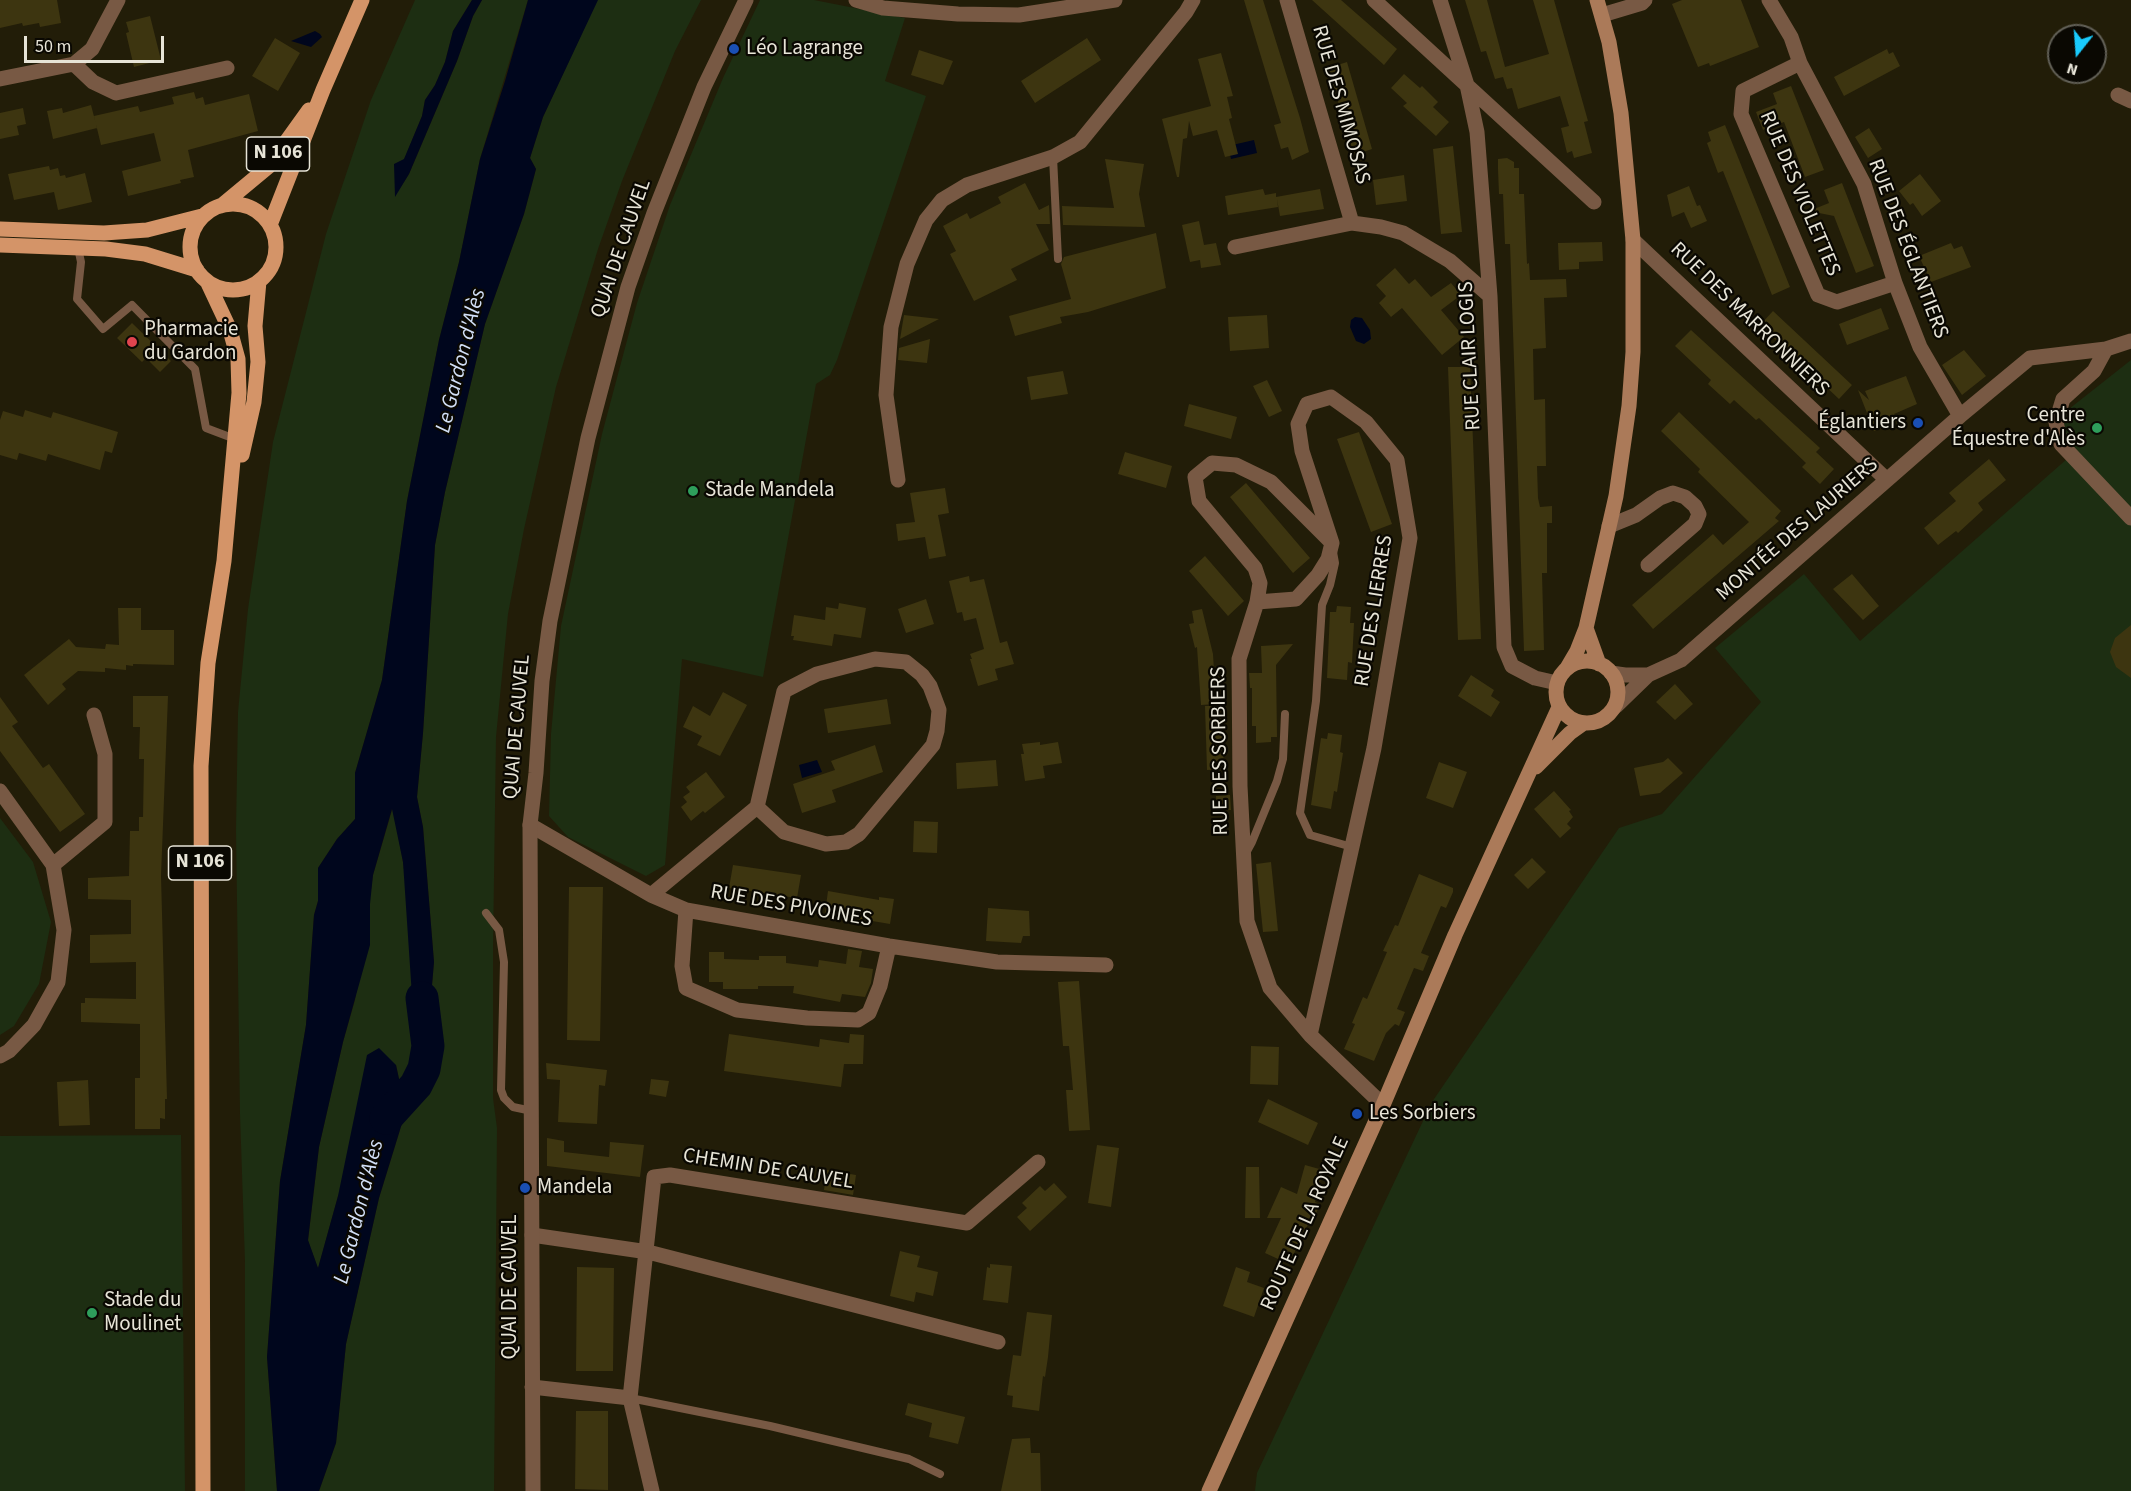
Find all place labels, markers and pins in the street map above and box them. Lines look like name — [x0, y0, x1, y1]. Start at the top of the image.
place label: Léo Lagrange — [746, 36, 863, 62]
marker: Léo Lagrange — [727, 42, 741, 56]
place label: Pharmacie du Gardon — [144, 317, 238, 367]
marker: Pharmacie du Gardon — [125, 335, 139, 349]
place label: Centre Équestre d'Alès — [1952, 403, 2085, 453]
place label: Églantiers — [1818, 410, 1906, 436]
marker: Églantiers — [1911, 416, 1925, 430]
marker: Centre Équestre d'Alès — [2090, 421, 2104, 435]
place label: Stade Mandela — [705, 478, 835, 504]
marker: Stade Mandela — [686, 484, 700, 498]
place label: Les Sorbiers — [1369, 1101, 1475, 1127]
marker: Les Sorbiers — [1350, 1107, 1364, 1121]
place label: Mandela — [537, 1175, 612, 1201]
marker: Mandela — [518, 1181, 532, 1195]
place label: Stade du Moulinet — [104, 1288, 181, 1338]
marker: Stade du Moulinet — [85, 1306, 99, 1320]

